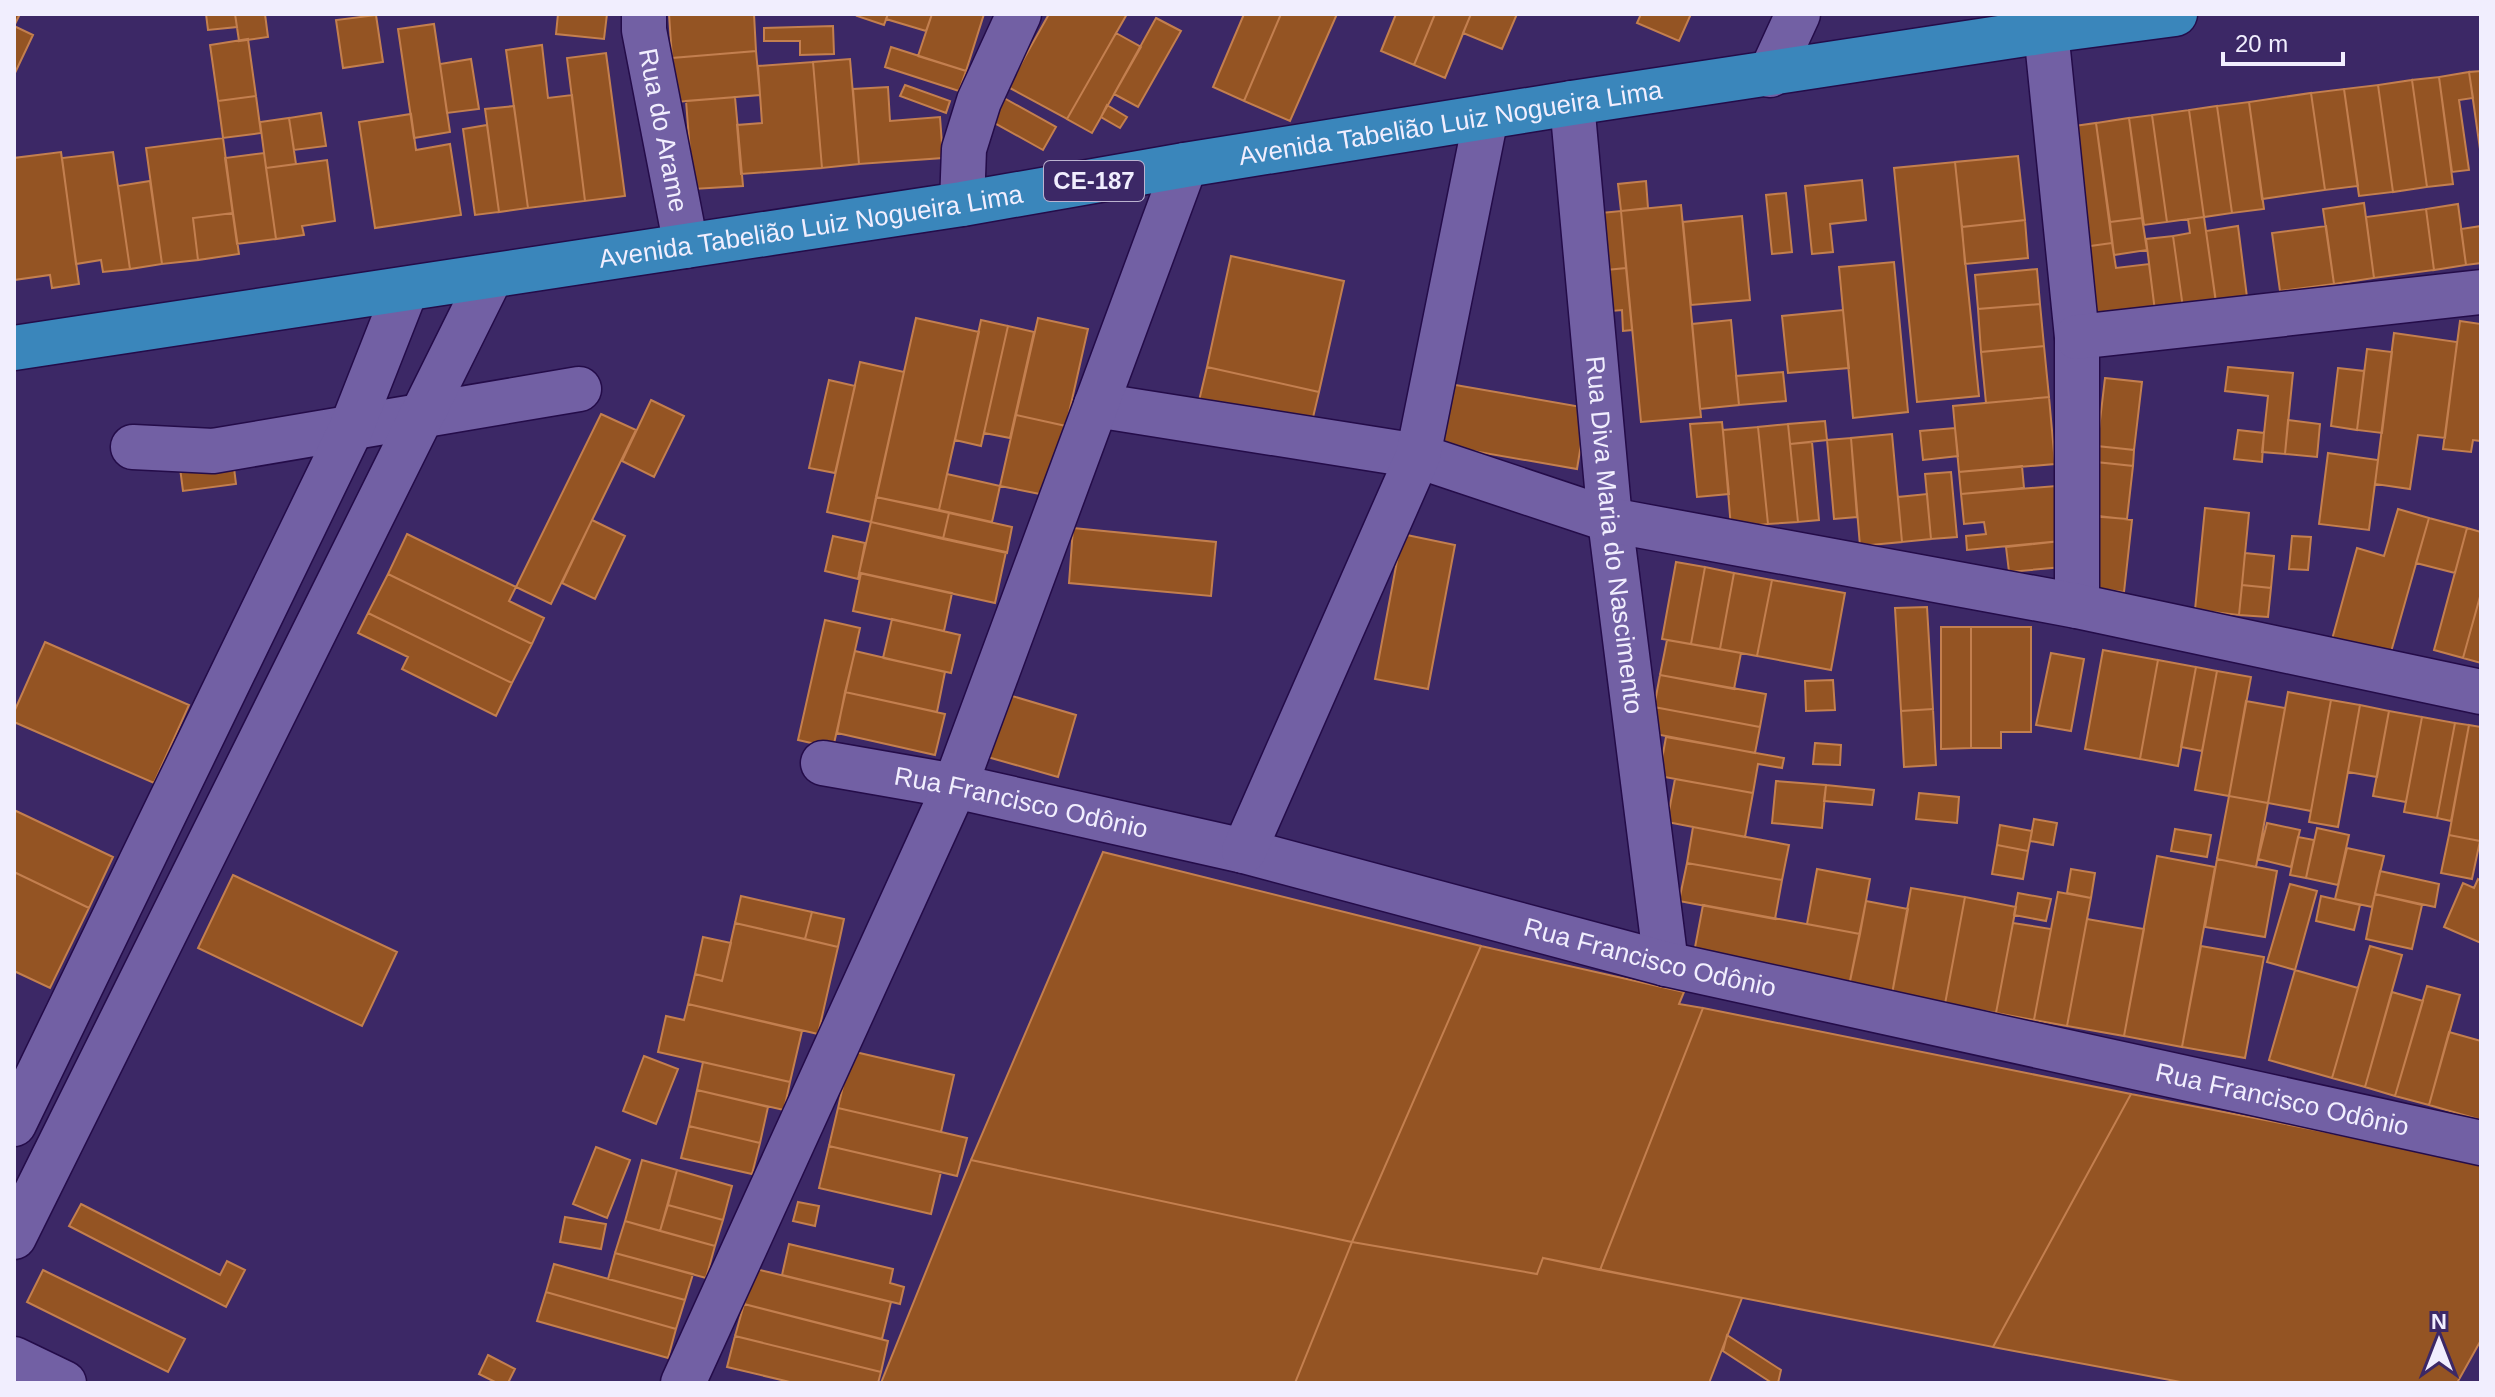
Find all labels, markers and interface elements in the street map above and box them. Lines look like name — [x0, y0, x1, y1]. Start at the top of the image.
scale bar — [2223, 16, 2343, 66]
text: 20 m — [2235, 30, 2288, 57]
street label: Rua do Arame — [633, 46, 694, 215]
street label: Avenida Tabelião Luiz Nogueira Lima — [1236, 74, 1665, 171]
road number: CE-187 — [1044, 161, 1144, 201]
street label: Avenida Tabelião Luiz Nogueira Lima — [597, 179, 1026, 274]
street label: Rua Diva Maria do Nascimento — [1580, 355, 1649, 716]
street label: Rua Francisco Odônio — [892, 761, 1151, 844]
street label: Rua Francisco Odônio — [1521, 912, 1779, 1003]
street label: Rua Francisco Odônio — [2153, 1057, 2412, 1142]
north arrow — [2399, 1301, 2479, 1381]
text: N — [2431, 1309, 2447, 1334]

